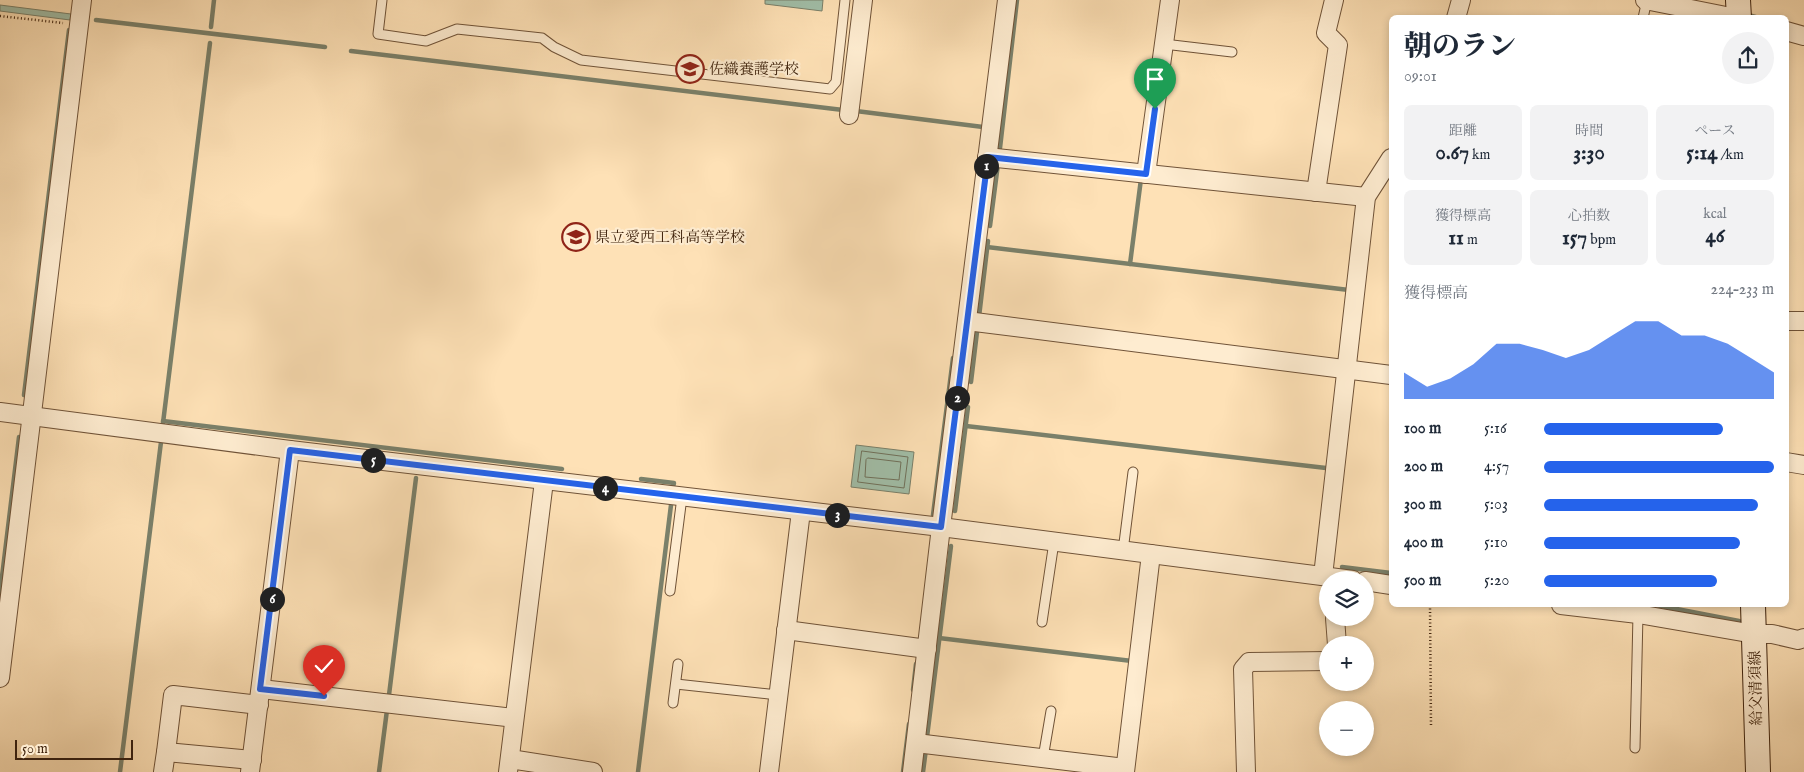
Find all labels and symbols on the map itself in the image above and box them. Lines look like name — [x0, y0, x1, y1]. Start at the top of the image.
school or university icon: 佐織養護学校 — [675, 54, 705, 84]
pin — [1134, 58, 1176, 109]
place label: 佐織養護学校 — [709, 60, 799, 79]
pin: 1 — [974, 154, 998, 178]
school or university icon: 県立愛西工科高等学校 — [561, 222, 591, 252]
place label: 県立愛西工科高等学校 — [595, 228, 745, 247]
pin: 2 — [944, 386, 970, 410]
pin: 5 — [360, 448, 386, 472]
pin: 4 — [592, 476, 618, 500]
pin: 3 — [824, 502, 850, 528]
pin: 6 — [260, 586, 284, 612]
pin — [303, 645, 345, 696]
street label: 給父清須線 — [1746, 650, 1766, 726]
scale bar — [15, 737, 132, 760]

